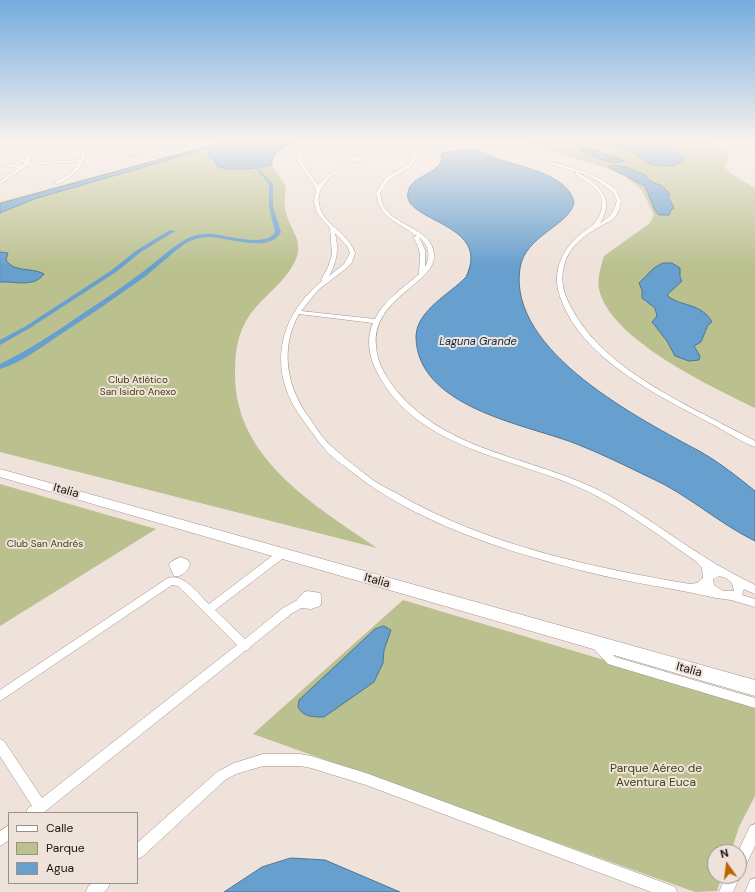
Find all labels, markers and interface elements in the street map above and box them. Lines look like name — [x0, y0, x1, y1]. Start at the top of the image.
water label: Laguna Grande — [439, 335, 517, 349]
park label: Club Atlético San Isidro Anexo — [100, 374, 176, 398]
street label: Italia — [51, 480, 81, 502]
park label: Club San Andrés — [7, 538, 83, 550]
street label: Italia — [362, 570, 392, 592]
street label: Italia — [674, 659, 704, 681]
park label: Parque Aéreo de Aventura Euca — [610, 762, 702, 790]
legend — [8, 812, 138, 884]
text: Calle — [46, 820, 73, 836]
text: Parque — [46, 840, 85, 856]
north arrow — [707, 844, 747, 884]
text: N — [719, 846, 730, 861]
text: Agua — [46, 860, 74, 876]

